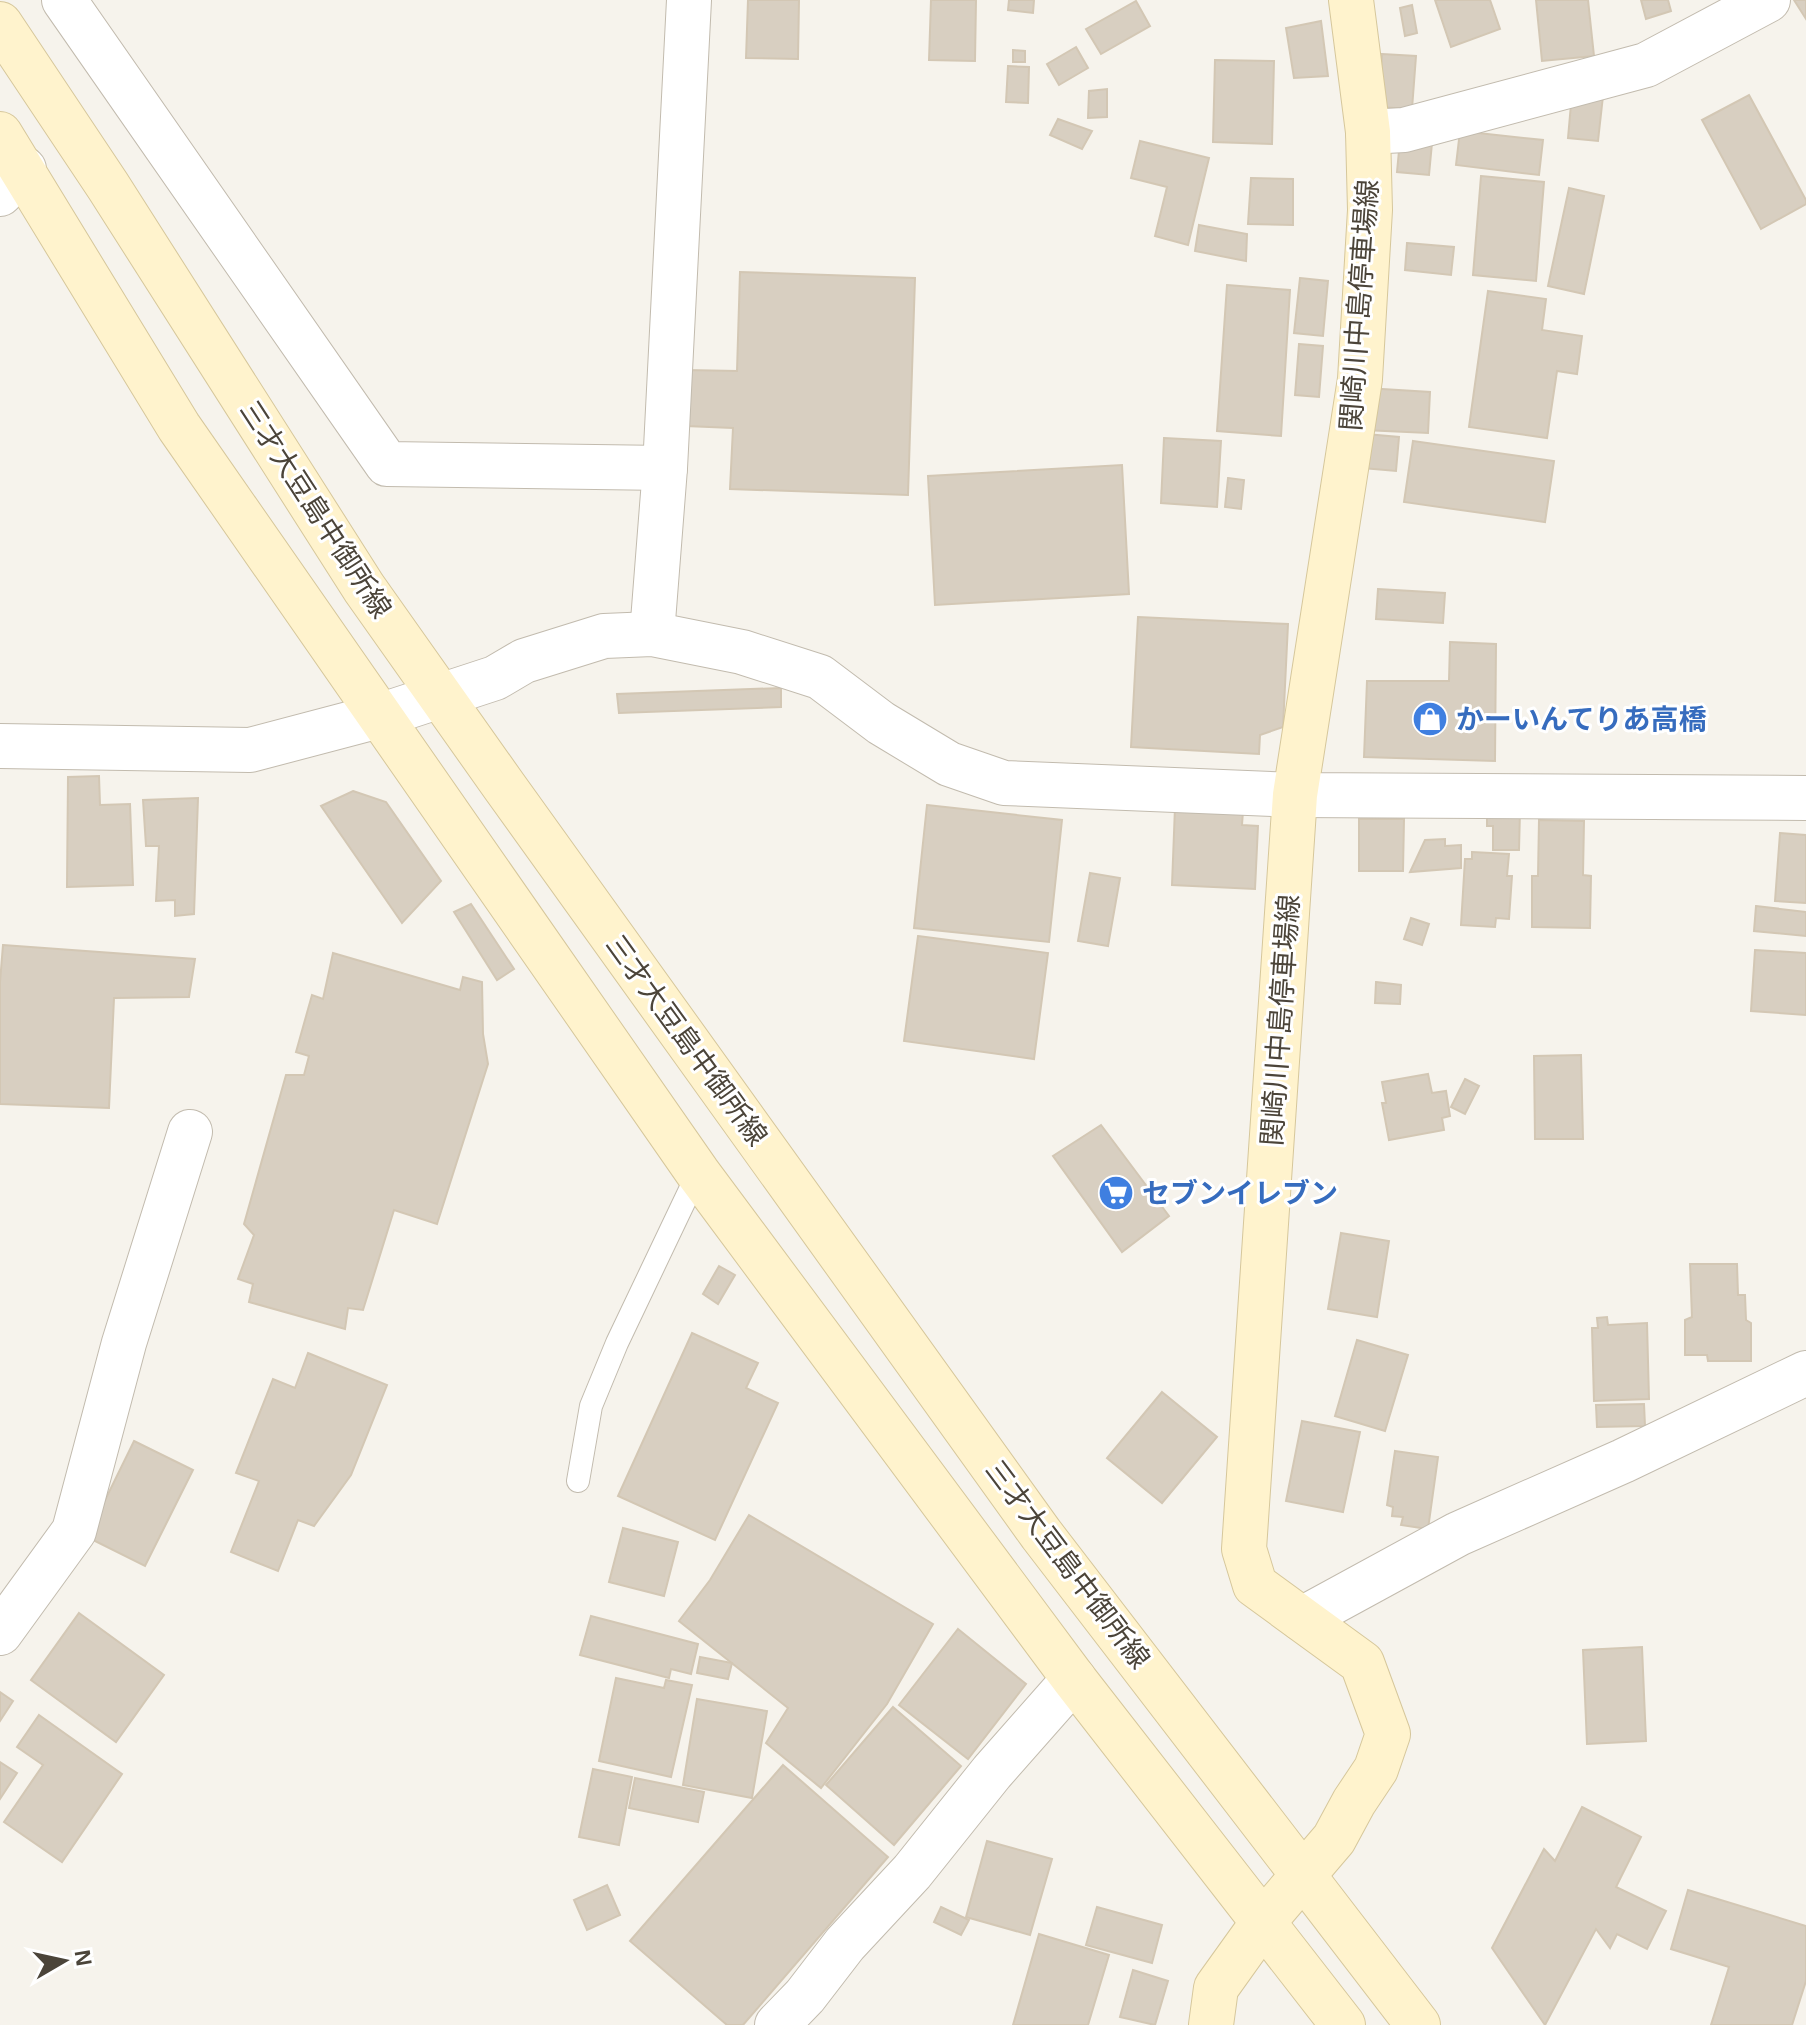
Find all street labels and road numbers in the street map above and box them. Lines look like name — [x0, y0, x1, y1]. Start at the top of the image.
street label: 関崎川中島停車場線 — [1335, 178, 1384, 432]
street label: 三才大豆島中御所線 — [234, 395, 397, 623]
street label: 関崎川中島停車場線 — [1256, 893, 1305, 1147]
street label: 三才大豆島中御所線 — [600, 929, 773, 1151]
street label: 三才大豆島中御所線 — [979, 1454, 1156, 1674]

